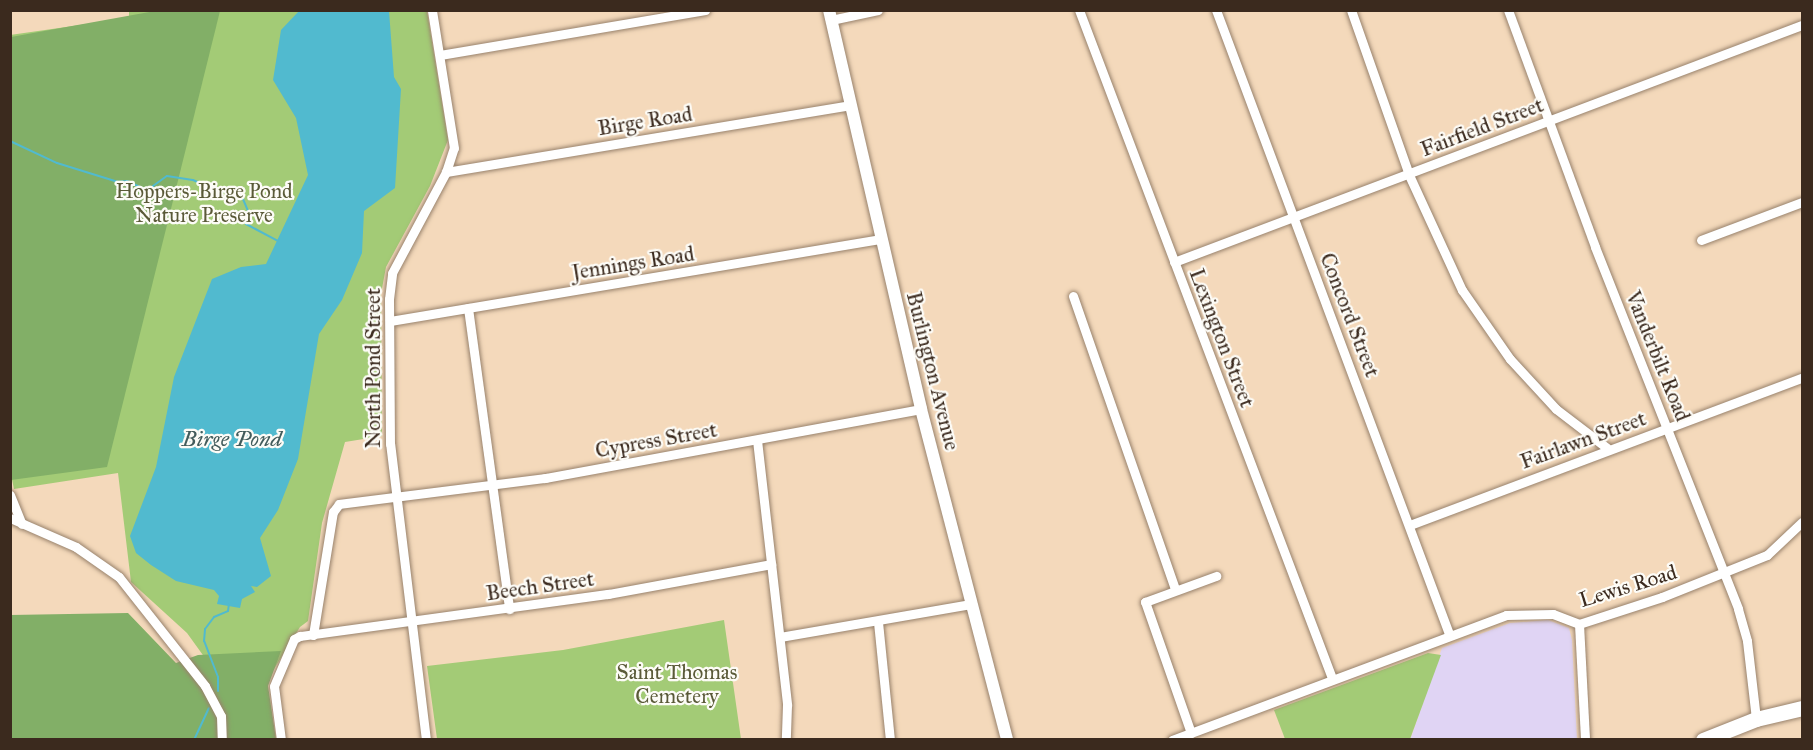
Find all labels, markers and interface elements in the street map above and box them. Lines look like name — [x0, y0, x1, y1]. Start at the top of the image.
street label: Fairfield Street — [1417, 92, 1547, 162]
street label: Birge Road — [596, 101, 694, 141]
park label: Hoppers-Birge Pond Nature Preserve — [115, 178, 293, 228]
street label: Jennings Road — [570, 241, 696, 285]
street label: Concord Street — [1315, 249, 1385, 381]
street label: Lexington Street — [1184, 265, 1260, 411]
street label: Vanderbilt Road — [1620, 287, 1696, 425]
street label: North Pond Street — [360, 288, 386, 448]
street label: Burlington Avenue — [901, 289, 965, 453]
street label: Fairlawn Street — [1517, 406, 1649, 474]
street label: Cypress Street — [593, 417, 719, 463]
water label: Birge Pond — [182, 426, 282, 452]
street label: Lewis Road — [1576, 559, 1680, 613]
street label: Beech Street — [484, 566, 596, 606]
park label: Saint Thomas Cemetery — [617, 659, 737, 709]

